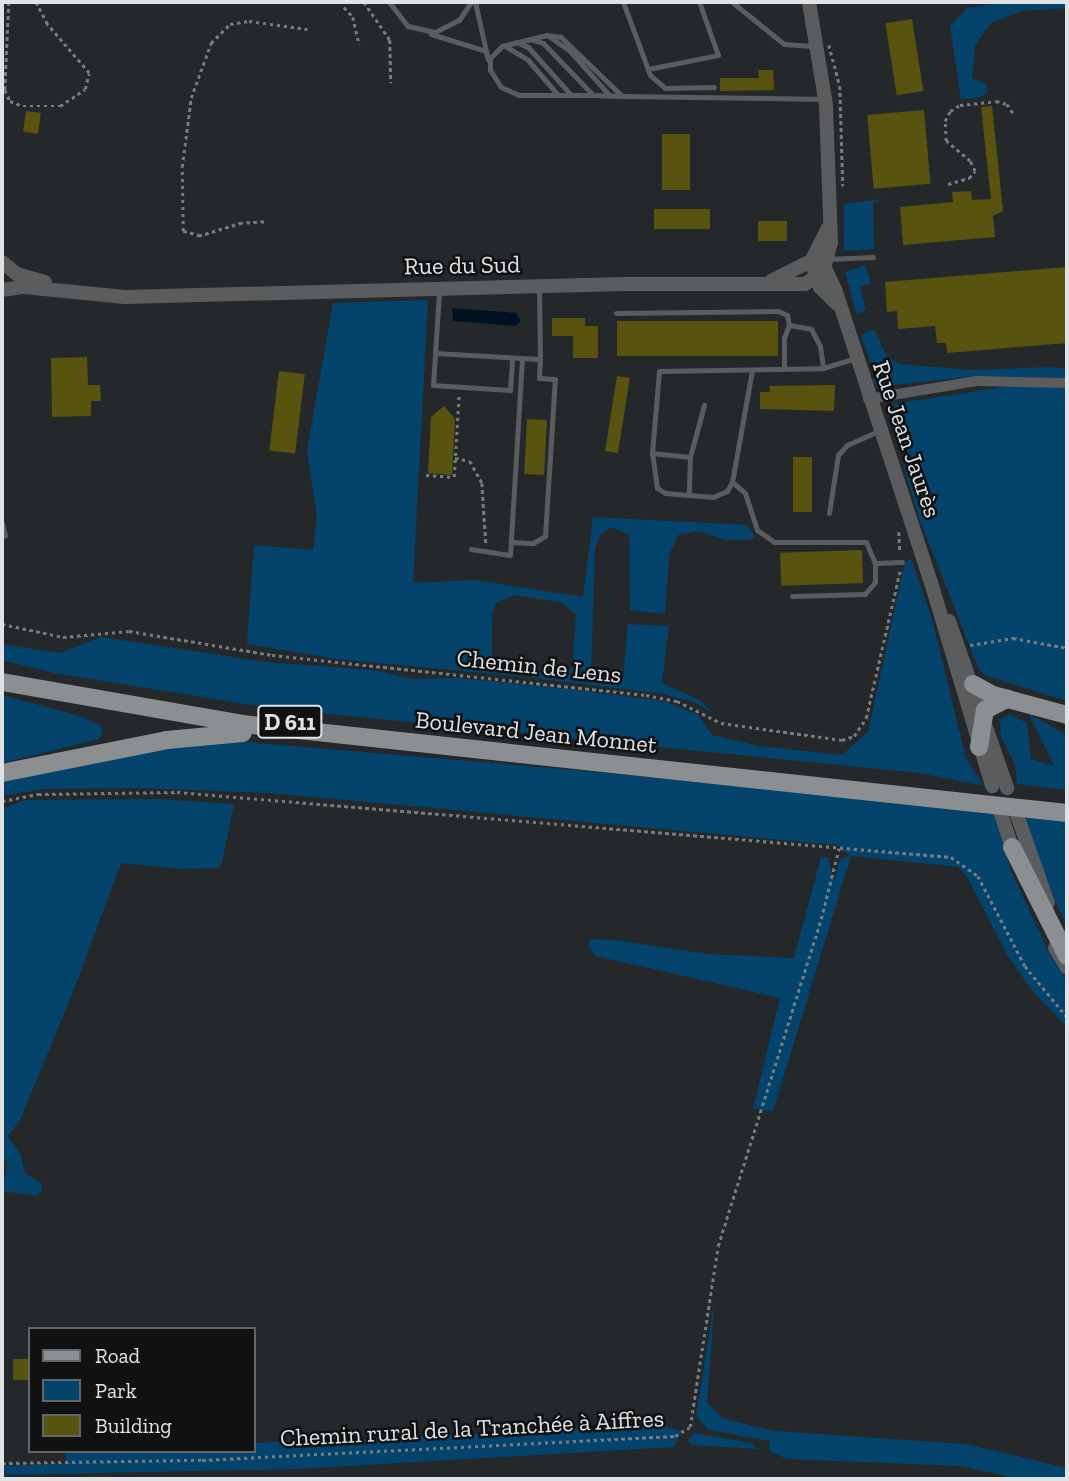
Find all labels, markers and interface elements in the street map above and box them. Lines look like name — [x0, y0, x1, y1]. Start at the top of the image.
street label: Rue du Sud — [403, 250, 521, 280]
street label: Rue Jean Jaurès — [867, 356, 947, 522]
street label: Chemin de Lens — [455, 643, 623, 689]
road number: D 611 — [257, 702, 323, 742]
street label: Boulevard Jean Monnet — [414, 705, 658, 759]
legend — [28, 1327, 256, 1453]
text: Road — [95, 1343, 140, 1368]
text: Park — [95, 1378, 137, 1403]
street label: Chemin rural de la Tranchée à Aiffres — [279, 1404, 665, 1452]
text: Building — [95, 1413, 172, 1438]

